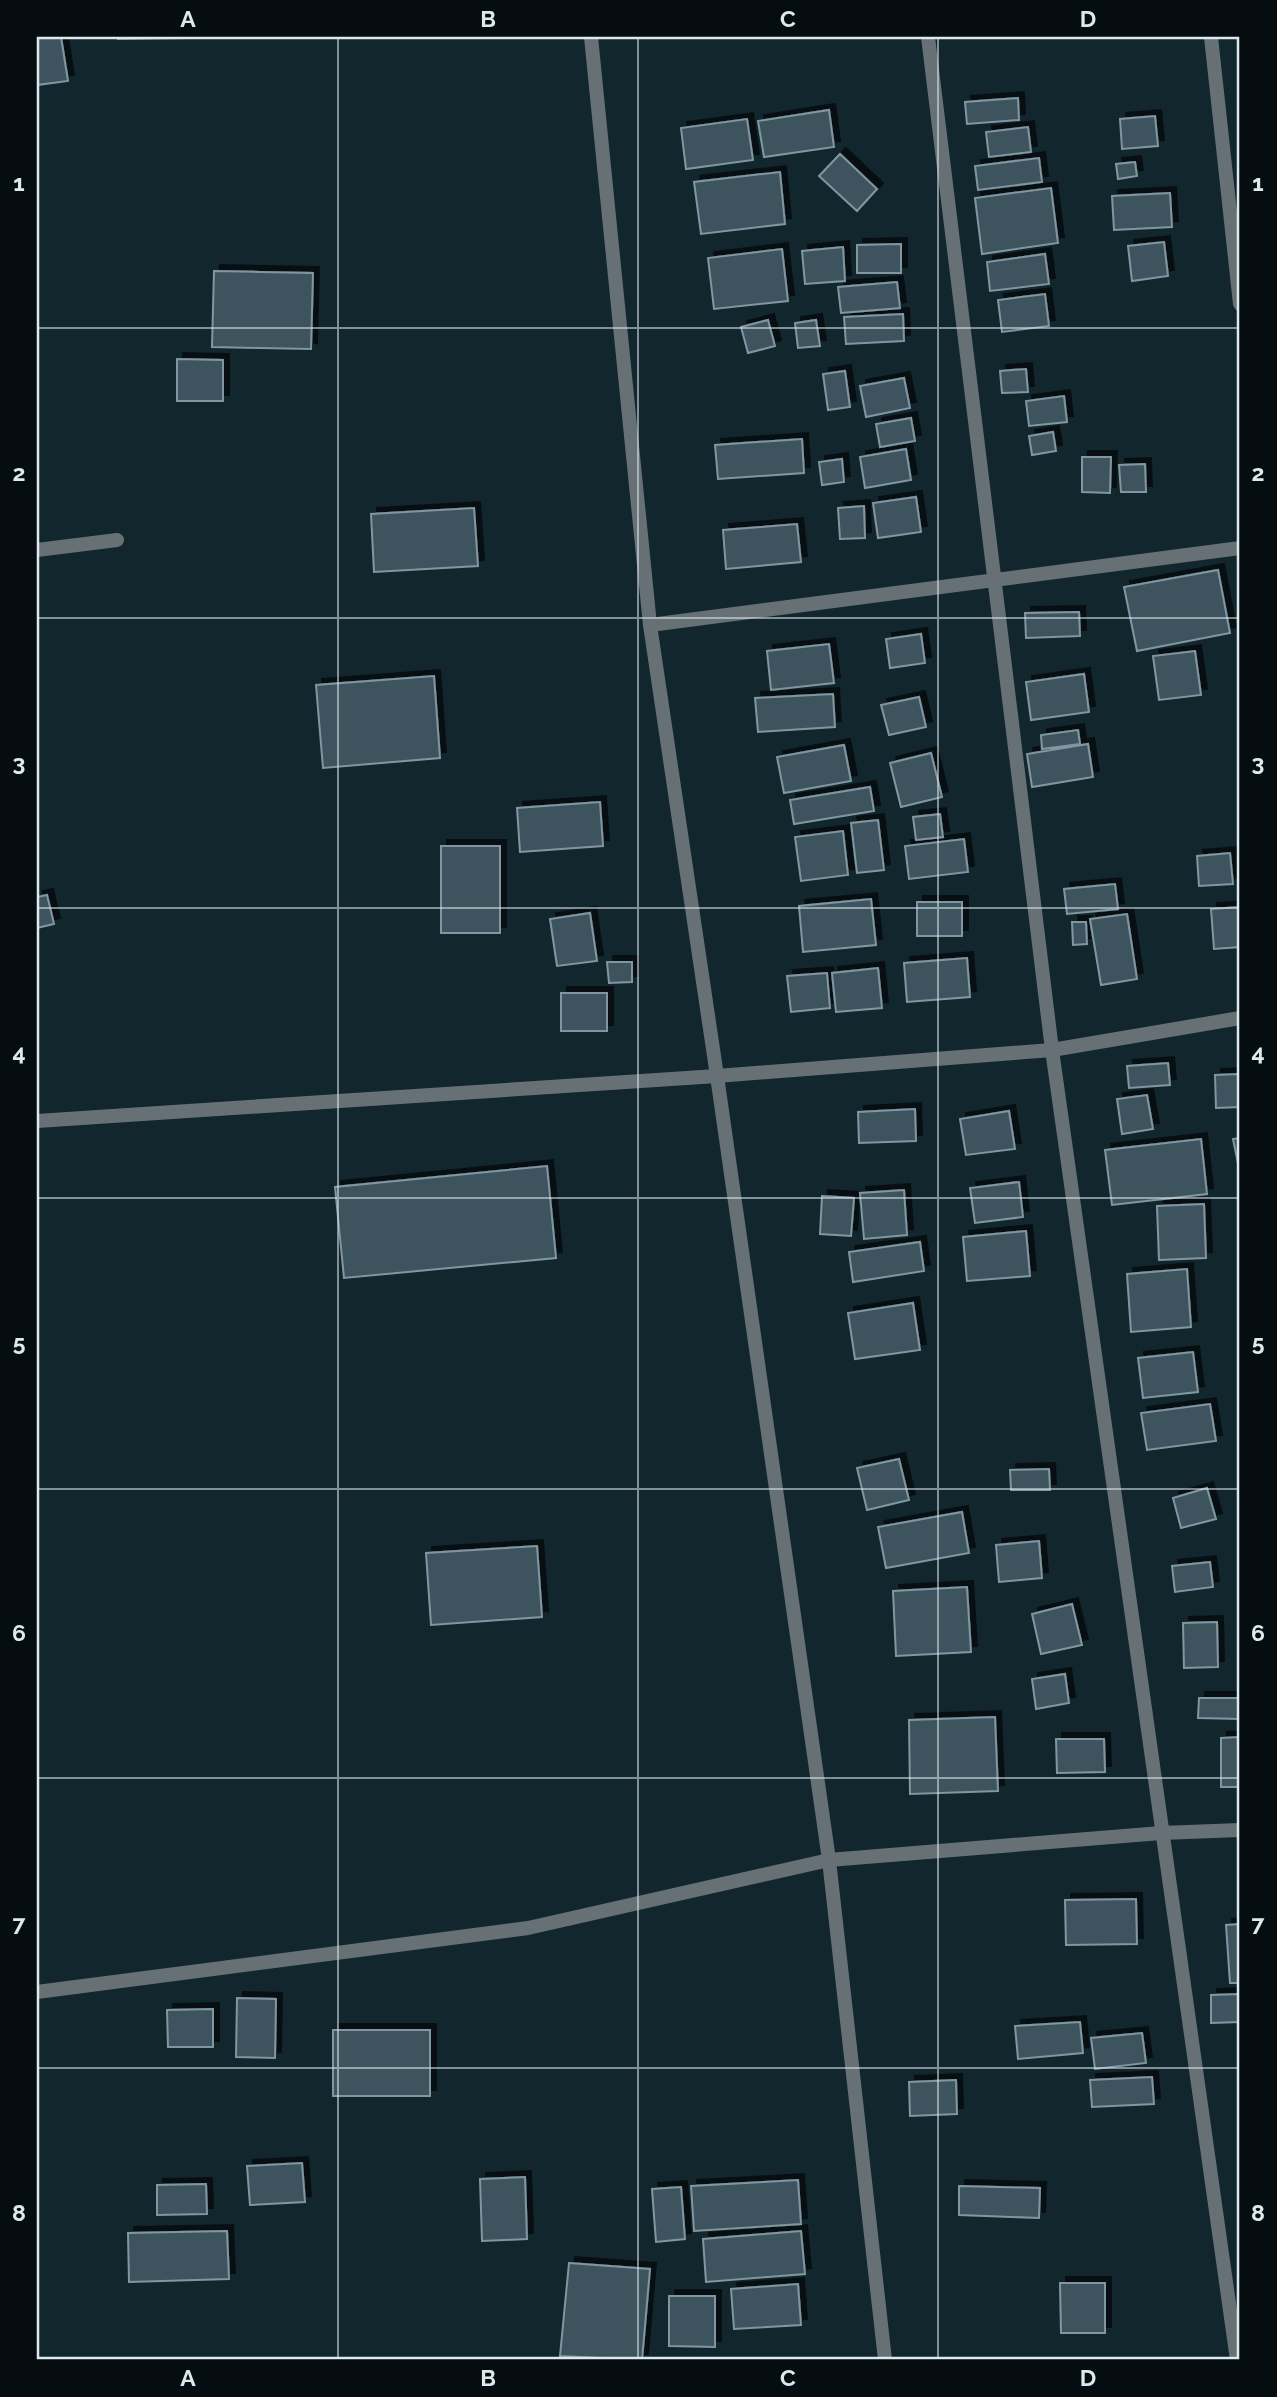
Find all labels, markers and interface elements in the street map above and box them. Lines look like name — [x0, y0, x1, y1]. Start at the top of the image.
text: A — [180, 5, 196, 32]
text: B — [480, 5, 496, 32]
text: C — [780, 5, 796, 32]
text: D — [1080, 5, 1096, 32]
text: 1 — [13, 169, 25, 196]
text: 1 — [1252, 169, 1264, 196]
text: 2 — [13, 459, 25, 486]
text: 2 — [1252, 459, 1264, 486]
text: 3 — [13, 749, 25, 776]
text: 3 — [1252, 749, 1264, 776]
text: 4 — [12, 1039, 26, 1066]
text: 4 — [1251, 1039, 1265, 1066]
text: 5 — [13, 1329, 26, 1356]
text: 5 — [1252, 1329, 1265, 1356]
text: 6 — [12, 1619, 26, 1646]
text: 6 — [1251, 1619, 1265, 1646]
text: 7 — [13, 1909, 26, 1936]
text: 7 — [1252, 1909, 1265, 1936]
text: 8 — [12, 2199, 26, 2226]
text: 8 — [1251, 2199, 1265, 2226]
text: A — [180, 2364, 196, 2391]
text: B — [480, 2364, 496, 2391]
text: C — [780, 2364, 796, 2391]
text: D — [1080, 2364, 1096, 2391]

